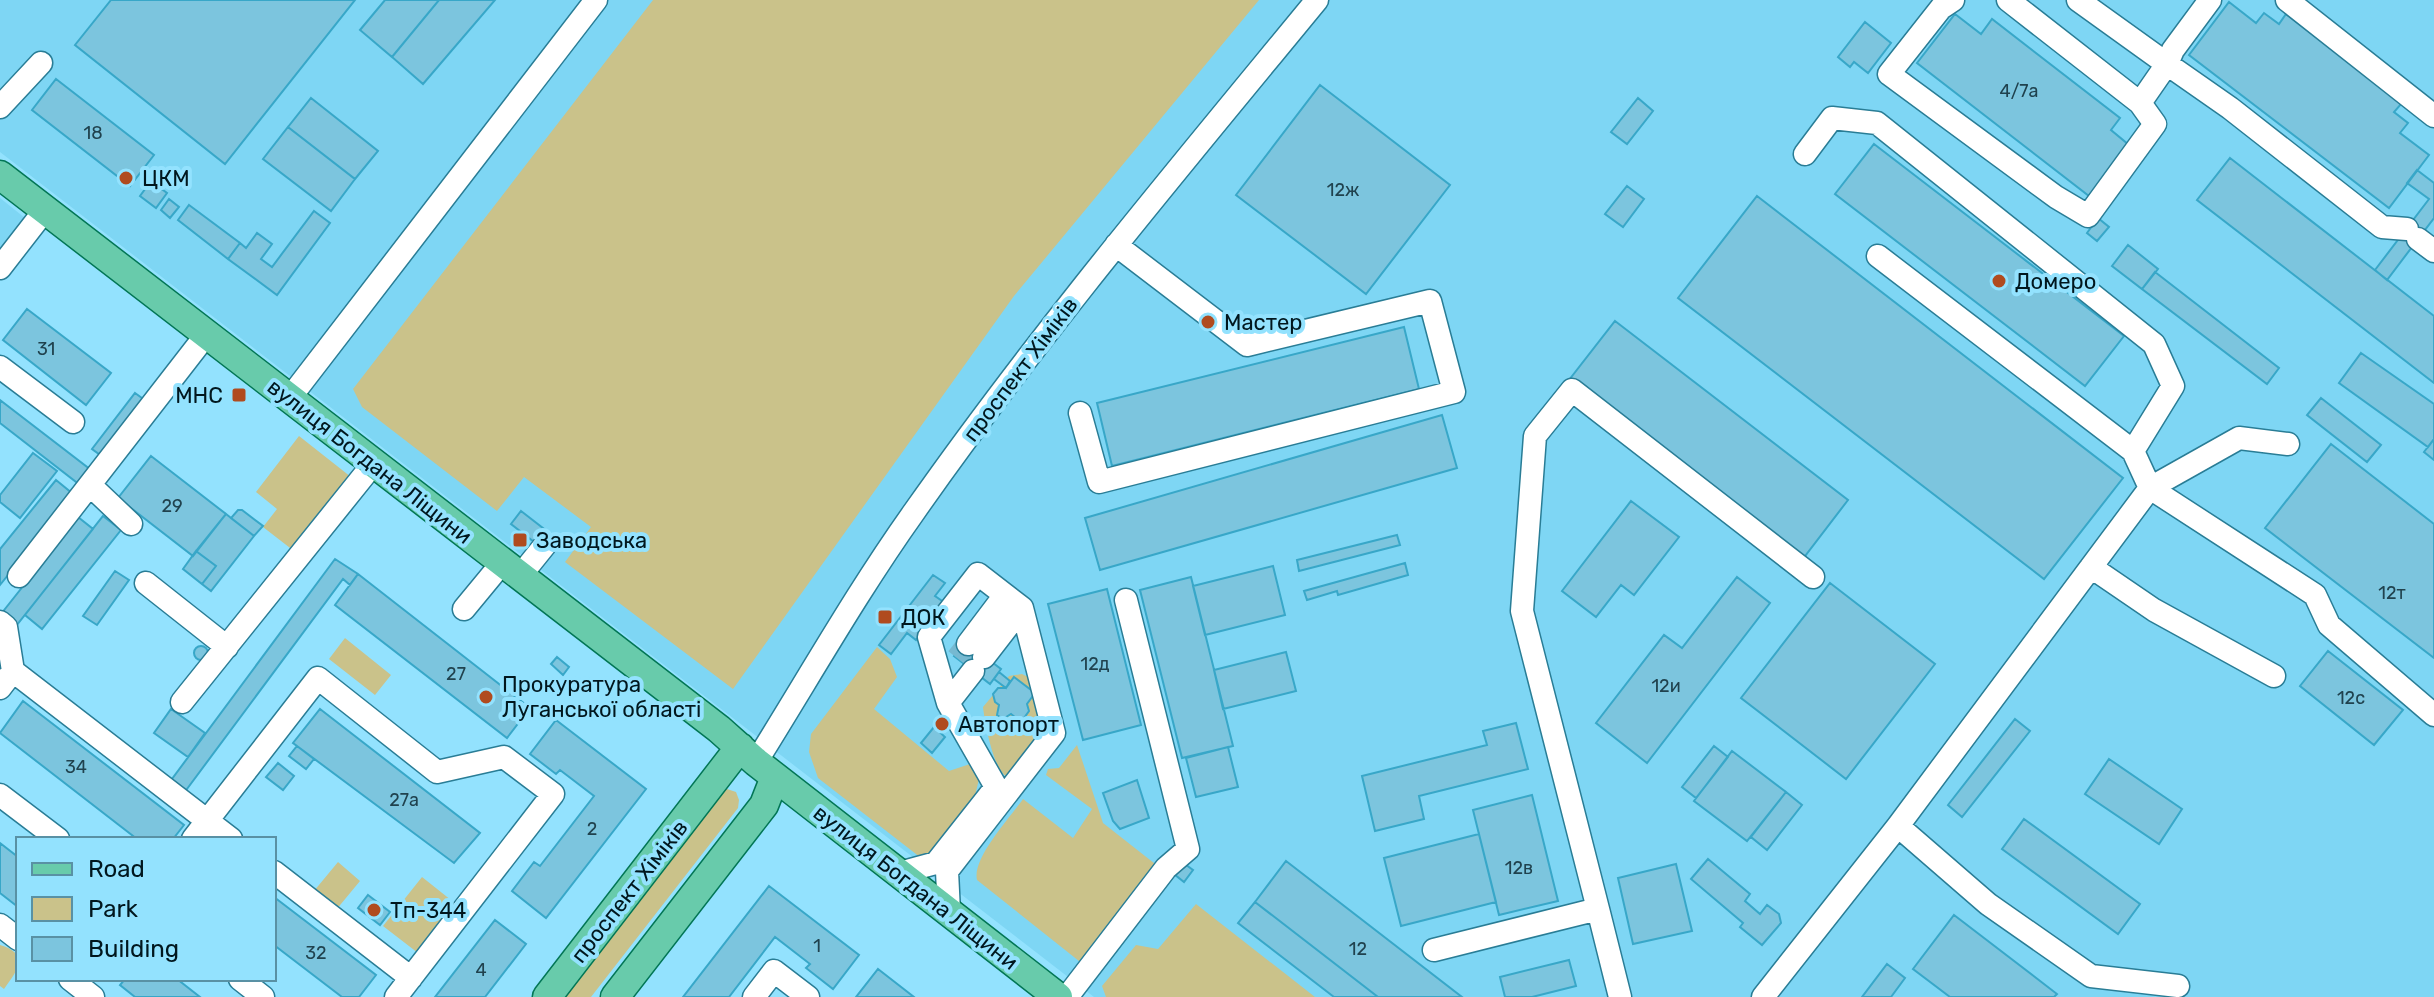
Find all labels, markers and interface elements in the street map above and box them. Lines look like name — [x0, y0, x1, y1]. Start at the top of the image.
house number: 4/7a — [2000, 80, 2038, 102]
house number: 18 — [83, 122, 103, 144]
place label: ЦКМ — [142, 165, 190, 192]
marker: ЦКМ — [117, 169, 135, 187]
house number: 12ж — [1327, 179, 1359, 201]
place label: Домеро — [2015, 268, 2096, 295]
marker: Домеро — [1990, 272, 2008, 290]
street label: проспект Хіміків — [957, 292, 1083, 447]
place label: Мастер — [1224, 309, 1302, 336]
marker: Мастер — [1199, 313, 1217, 331]
house number: 31 — [37, 338, 55, 360]
street label: вулиця Богдана Ліщини — [262, 373, 477, 550]
place label: МНС — [175, 382, 223, 409]
marker: МНС — [230, 386, 248, 404]
house number: 29 — [161, 495, 183, 517]
place label: Заводська — [536, 527, 647, 554]
marker: Заводська — [511, 531, 529, 549]
house number: 12т — [2378, 582, 2406, 604]
place label: ДОК — [901, 604, 946, 631]
marker: ДОК — [876, 608, 894, 626]
house number: 12д — [1080, 653, 1110, 675]
house number: 27 — [446, 663, 466, 685]
place label: Прокуратура Луганської області — [502, 671, 701, 723]
house number: 12и — [1651, 675, 1681, 697]
house number: 12с — [2337, 687, 2365, 709]
marker: Прокуратура Луганської області — [477, 688, 495, 706]
place label: Автопорт — [958, 711, 1059, 738]
marker: Автопорт — [933, 715, 951, 733]
house number: 34 — [65, 756, 87, 778]
house number: 27а — [389, 789, 419, 811]
street label: вулиця Богдана Ліщини — [808, 799, 1023, 976]
street label: проспект Хіміків — [565, 815, 694, 968]
house number: 2 — [587, 818, 597, 840]
legend — [16, 837, 276, 981]
text: Road — [88, 855, 145, 883]
house number: 12в — [1505, 857, 1533, 879]
text: Park — [88, 895, 139, 923]
place label: Тп-344 — [390, 897, 467, 924]
marker: Тп-344 — [365, 901, 383, 919]
text: Building — [88, 935, 179, 963]
house number: 1 — [813, 935, 821, 957]
house number: 12 — [1349, 938, 1367, 960]
house number: 32 — [305, 942, 327, 964]
house number: 4 — [475, 959, 487, 981]

